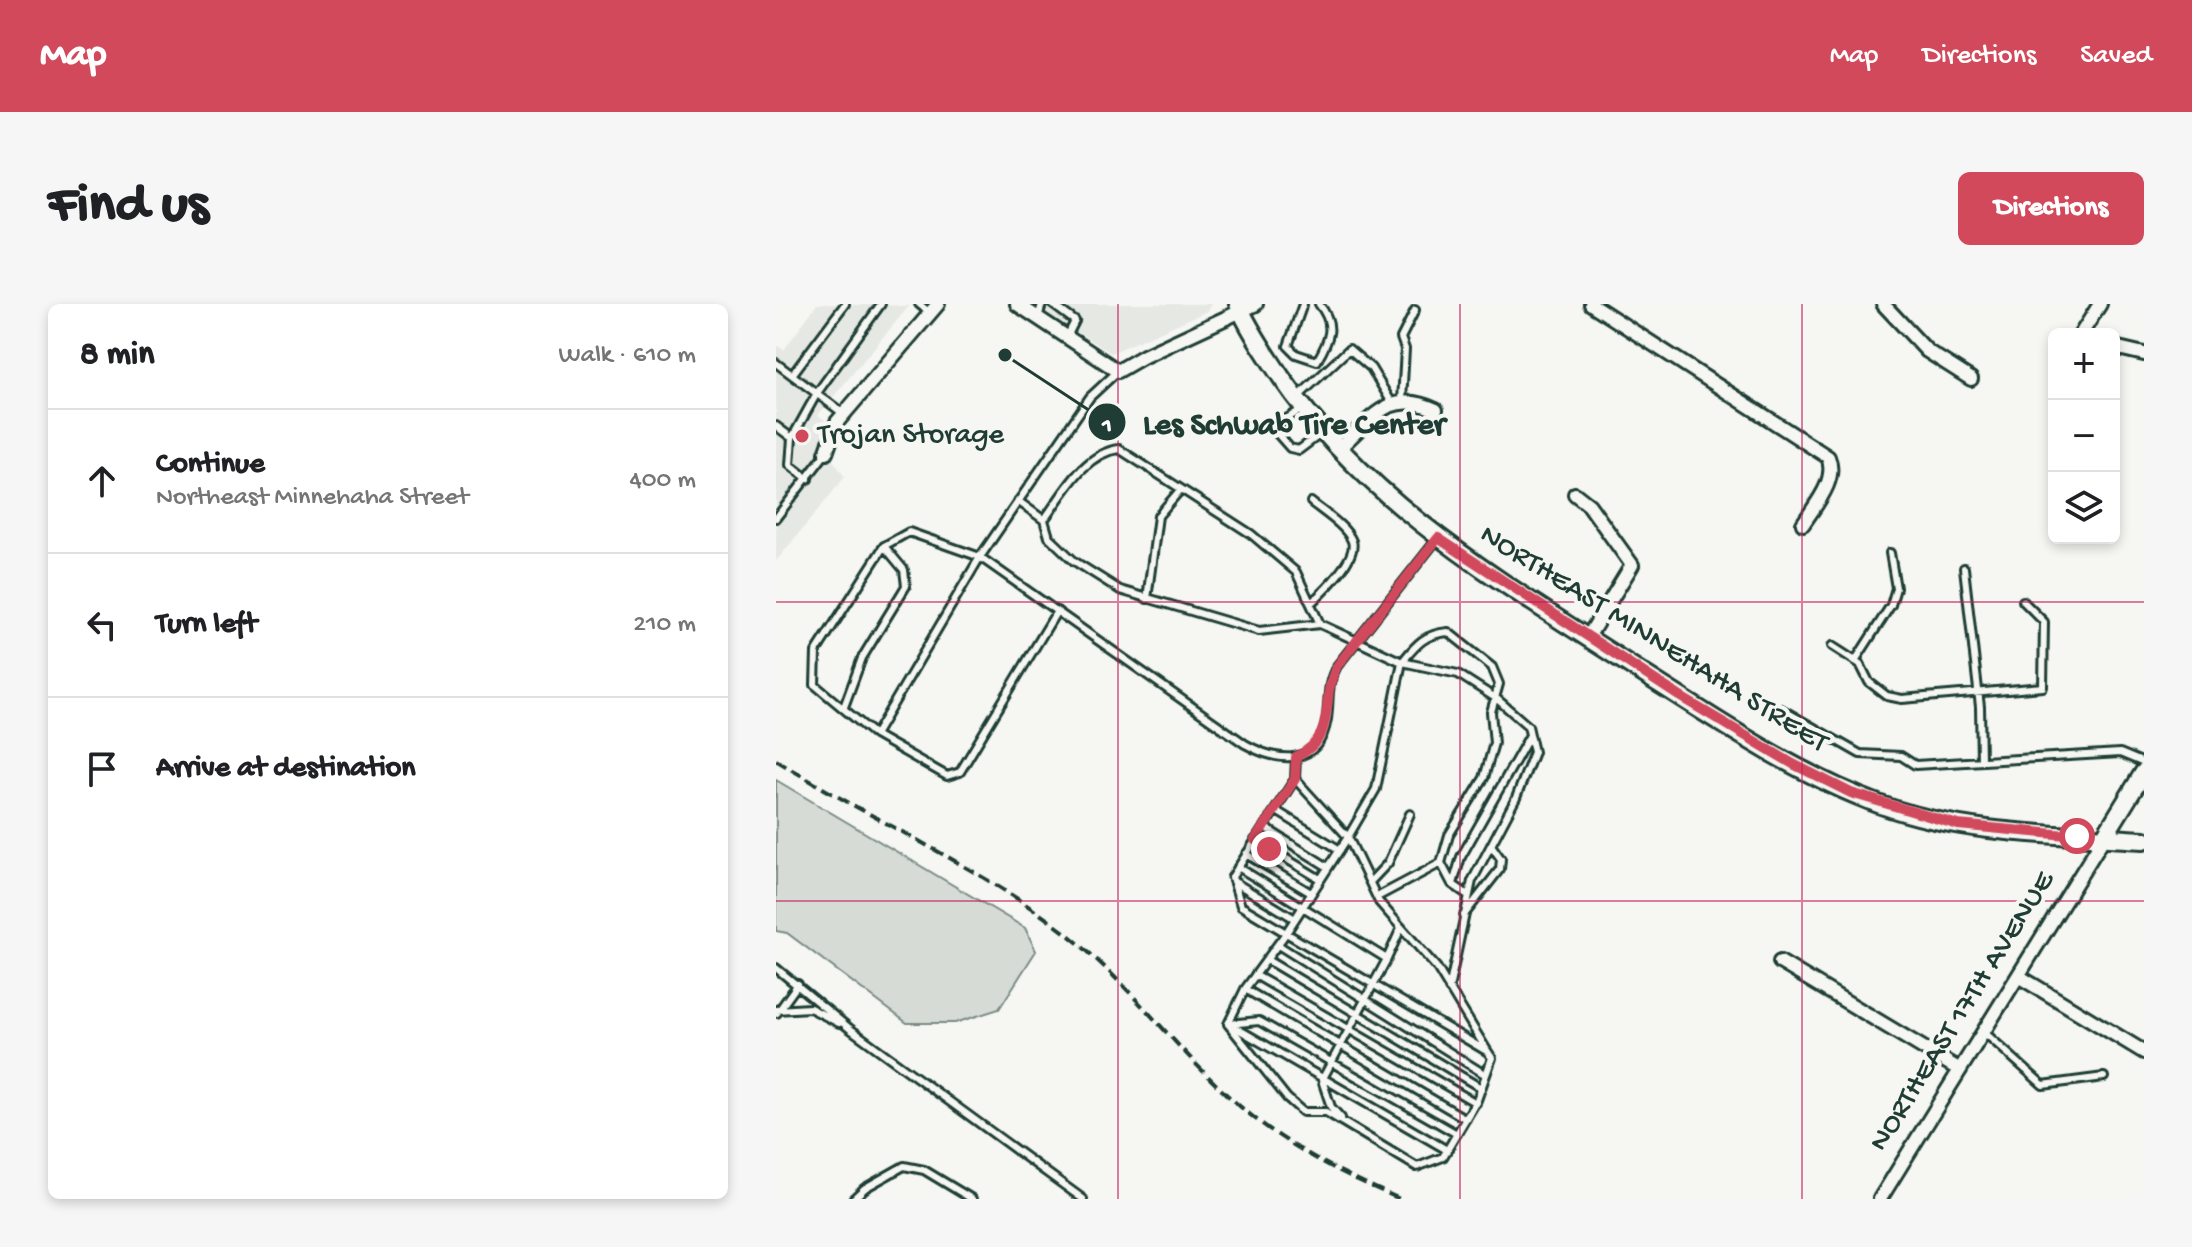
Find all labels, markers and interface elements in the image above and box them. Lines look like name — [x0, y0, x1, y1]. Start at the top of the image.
text: Map — [40, 34, 106, 78]
text: Map — [1830, 40, 1878, 73]
text: Directions — [1922, 40, 2036, 73]
text: Saved — [2080, 40, 2152, 73]
button: Directions — [1958, 172, 2144, 245]
text: Find us — [48, 175, 208, 241]
map controls — [2048, 328, 2120, 544]
button: + — [2048, 328, 2120, 400]
text: 8 min — [80, 336, 154, 376]
text: Walk · 610 m — [559, 341, 696, 372]
callout: Les Schwab Tire Center — [1087, 394, 1461, 450]
button: − — [2048, 400, 2120, 472]
text: Les Schwab Tire Center — [1143, 408, 1449, 446]
text: 1 — [1101, 412, 1112, 441]
place label: Trojan Storage — [816, 419, 1005, 454]
marker: Trojan Storage — [793, 427, 811, 445]
text: Continue — [156, 448, 265, 483]
icon: ahead — [80, 459, 124, 503]
text: 400 m — [630, 466, 696, 497]
button: layers — [2048, 472, 2120, 544]
text: Northeast Minnehaha Street — [156, 483, 469, 514]
street label: NORTHEAST MINNEHAHA STREET — [1473, 518, 1835, 763]
icon: left — [80, 603, 124, 647]
text: Turn left — [156, 608, 257, 643]
text: 210 m — [633, 610, 696, 641]
icon: arrive — [80, 747, 124, 791]
text: Arrive at destination — [156, 752, 416, 787]
route start — [2059, 818, 2095, 854]
route end — [1251, 831, 1287, 867]
street label: NORTHEAST 17TH AVENUE — [1863, 865, 2064, 1158]

